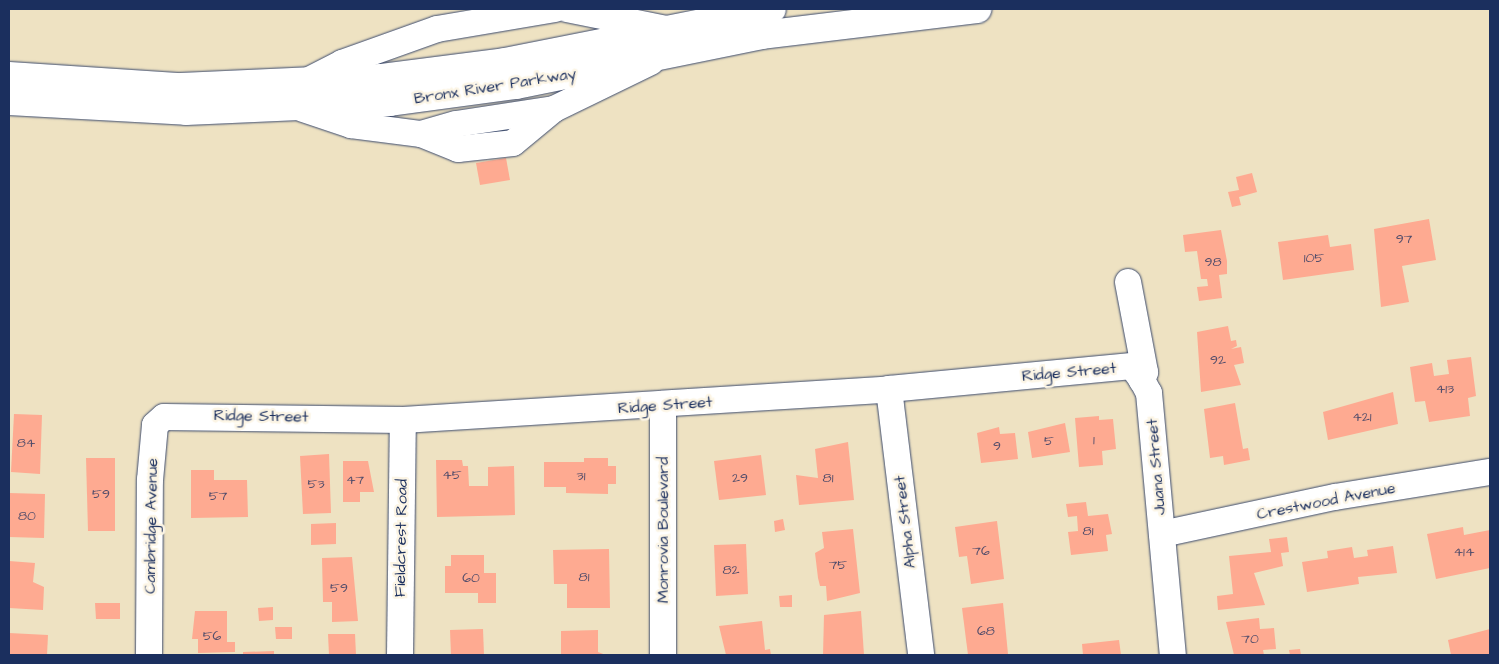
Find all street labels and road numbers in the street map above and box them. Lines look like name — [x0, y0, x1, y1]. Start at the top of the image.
street label: Bronx River Parkway — [413, 64, 577, 108]
street label: Ridge Street — [1021, 358, 1117, 386]
street label: Ridge Street — [617, 392, 713, 418]
street label: Ridge Street — [213, 406, 309, 426]
street label: Juana Street — [1142, 418, 1170, 516]
street label: Monrovia Boulevard — [653, 457, 673, 603]
street label: Cambridge Avenue — [140, 458, 162, 594]
street label: Alpha Street — [890, 474, 920, 570]
street label: Crestwood Avenue — [1255, 478, 1397, 524]
street label: Fieldcrest Road — [390, 479, 412, 597]

